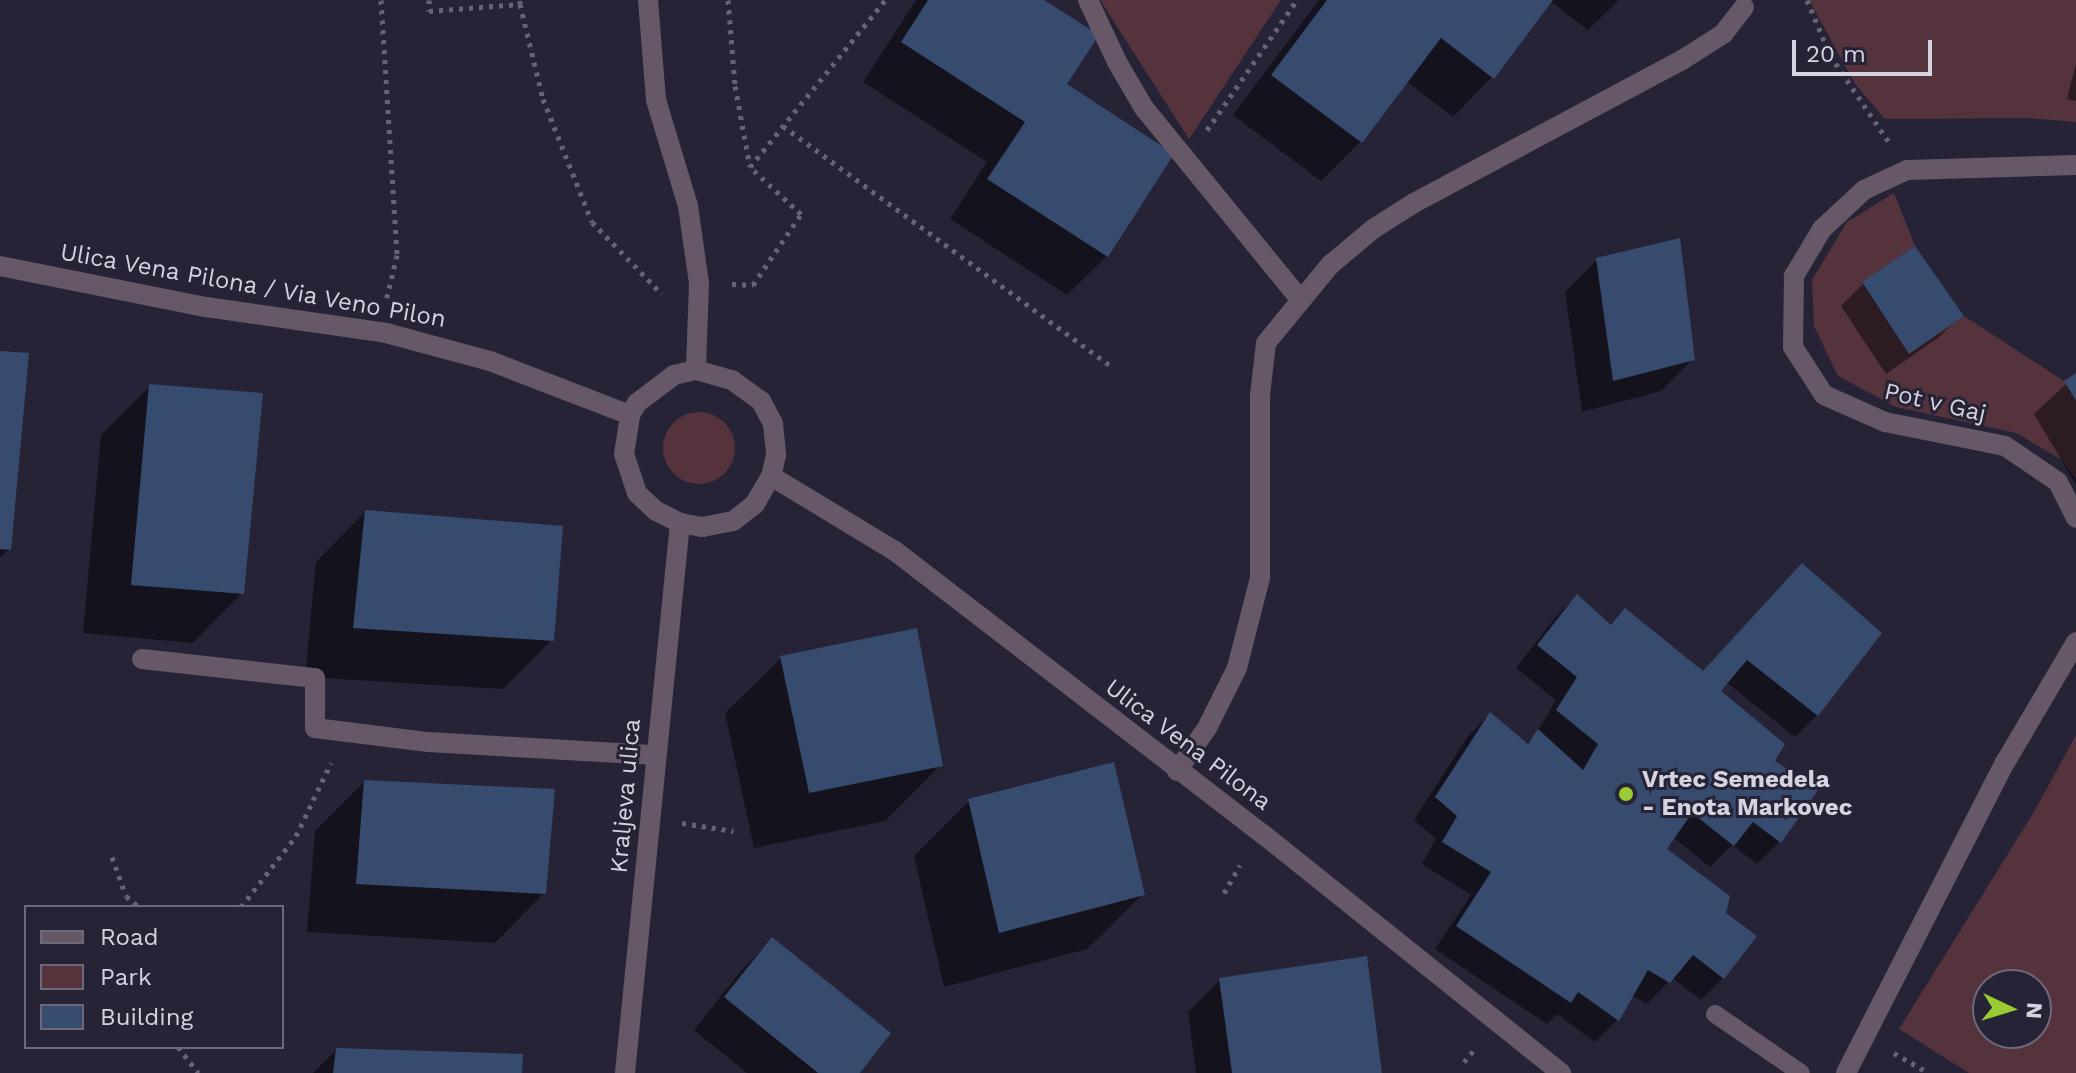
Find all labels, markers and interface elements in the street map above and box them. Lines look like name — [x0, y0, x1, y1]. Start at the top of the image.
scale bar — [1796, 24, 1936, 74]
text: 20 m — [1806, 40, 1866, 68]
street label: Ulica Vena Pilona / Via Veno Pilon — [56, 237, 450, 335]
street label: Pot v Gaj — [1881, 377, 1989, 429]
street label: Ulica Vena Pilona — [1099, 673, 1277, 817]
street label: Kraljeva ulica — [605, 717, 647, 875]
place label: Vrtec Semedela - Enota Markovec — [1642, 766, 1852, 822]
marker: Vrtec Semedela - Enota Markovec — [1617, 785, 1635, 803]
legend — [24, 905, 284, 1049]
text: Road — [100, 923, 159, 951]
text: Park — [100, 963, 152, 991]
north arrow — [1972, 969, 2052, 1049]
text: N — [2021, 1002, 2047, 1020]
text: Building — [100, 1003, 193, 1031]

